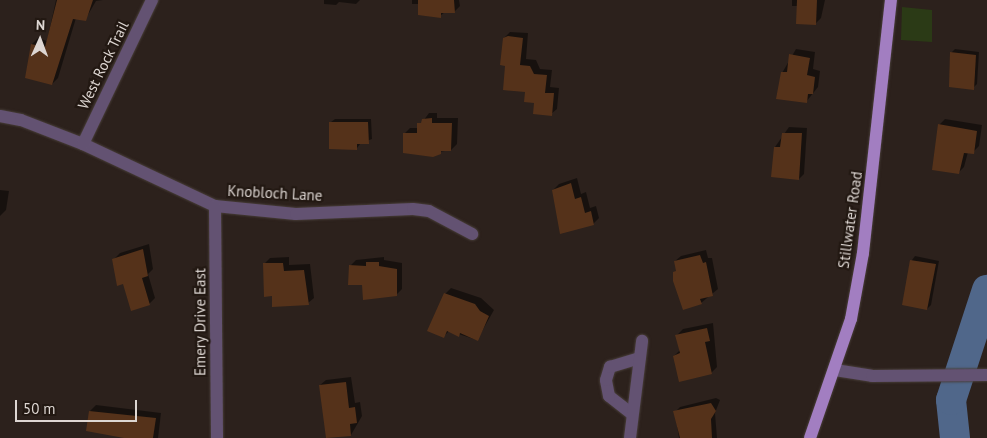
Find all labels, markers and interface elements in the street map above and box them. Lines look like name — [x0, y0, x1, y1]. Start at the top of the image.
north arrow — [15, 15, 65, 65]
text: N — [36, 16, 45, 34]
street label: West Rock Trail — [74, 18, 132, 112]
street label: Stillwater Road — [834, 170, 866, 270]
street label: Knobloch Lane — [227, 182, 323, 204]
street label: Emery Drive East — [191, 268, 209, 376]
scale bar — [18, 390, 140, 422]
text: 50 m — [23, 399, 56, 418]

